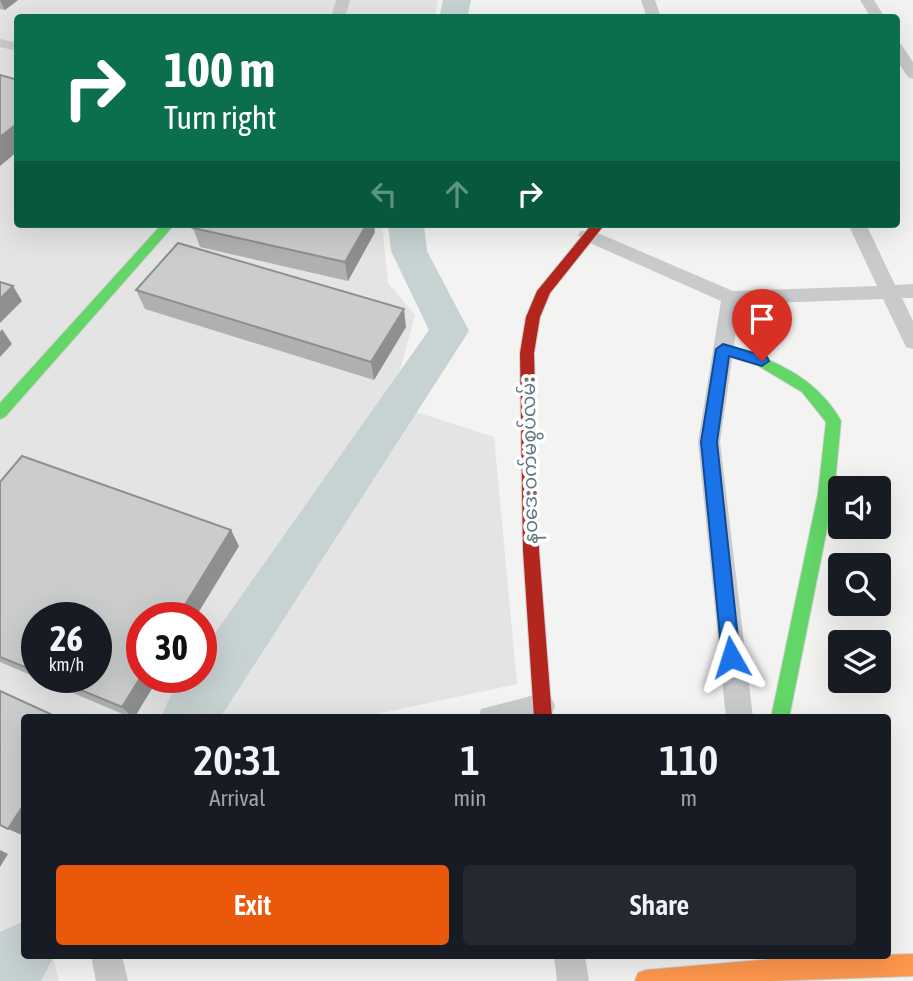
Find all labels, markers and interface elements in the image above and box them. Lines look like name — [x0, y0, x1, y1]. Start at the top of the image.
text: 100 m — [164, 41, 275, 97]
icon: right — [49, 42, 140, 133]
text: Turn right — [164, 99, 277, 136]
icon: left — [365, 175, 403, 213]
icon: ahead — [438, 175, 476, 213]
icon: right — [511, 175, 549, 213]
pin — [732, 289, 792, 361]
icon: arrive — [743, 300, 781, 338]
street label: နဝဒေးဝက်မစွပ်လမ်း — [514, 376, 546, 544]
map controls — [828, 476, 891, 693]
button: sound — [828, 476, 891, 539]
button: search — [828, 553, 891, 616]
speed limit sign: 30 — [126, 602, 217, 693]
text: 26 — [50, 618, 83, 658]
position arrow — [694, 620, 768, 694]
button: layers — [828, 630, 891, 693]
text: km/h — [49, 654, 84, 675]
text: 20:31 — [194, 736, 281, 784]
text: 1 — [460, 736, 480, 784]
text: 110 — [659, 736, 718, 784]
text: Arrival — [209, 785, 265, 811]
text: min — [454, 785, 487, 811]
text: m — [680, 785, 697, 811]
button: Exit — [56, 865, 449, 945]
button: Share — [463, 865, 856, 945]

